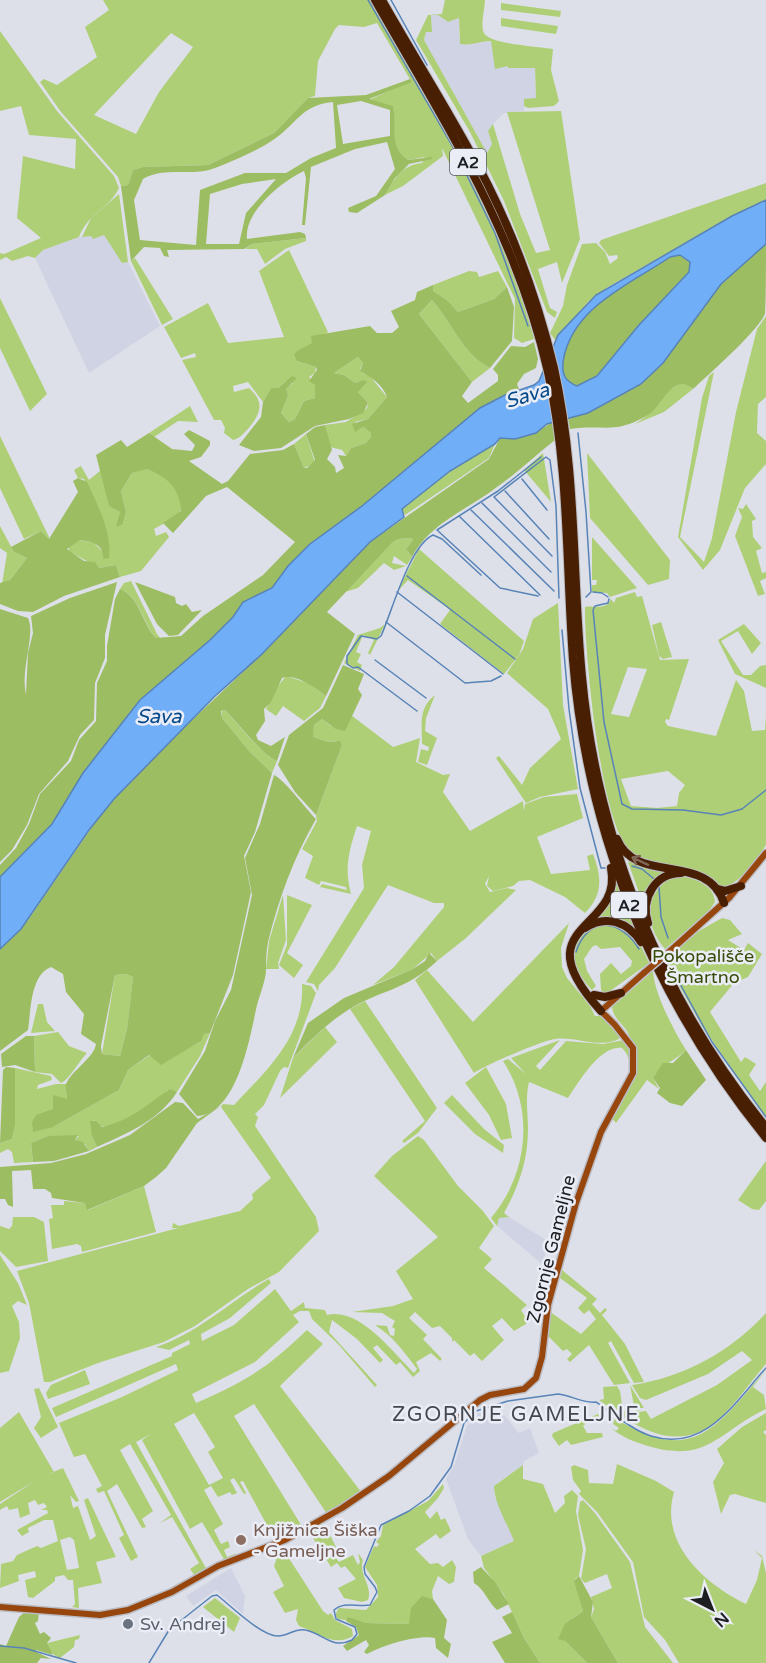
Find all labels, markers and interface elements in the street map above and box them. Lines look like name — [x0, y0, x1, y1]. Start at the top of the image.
road number: A2 — [450, 149, 486, 175]
water label: Sava — [502, 378, 553, 414]
water label: Sava — [136, 705, 182, 729]
one-way arrow — [631, 855, 649, 866]
road number: A2 — [611, 892, 647, 918]
park label: Pokopališče Šmartno — [652, 945, 754, 988]
street label: Zgornje Gameljne — [522, 1173, 580, 1325]
district label: ZGORNJE GAMELJNE — [392, 1402, 640, 1427]
place label: Knjižnica Šiška - Gameljne — [253, 1519, 378, 1562]
marker: Knjižnica Šiška - Gameljne — [234, 1533, 248, 1547]
north arrow — [682, 1579, 742, 1639]
text: N — [710, 1608, 733, 1631]
place label: Sv. Andrej — [140, 1613, 226, 1635]
marker: Sv. Andrej — [121, 1617, 135, 1631]

